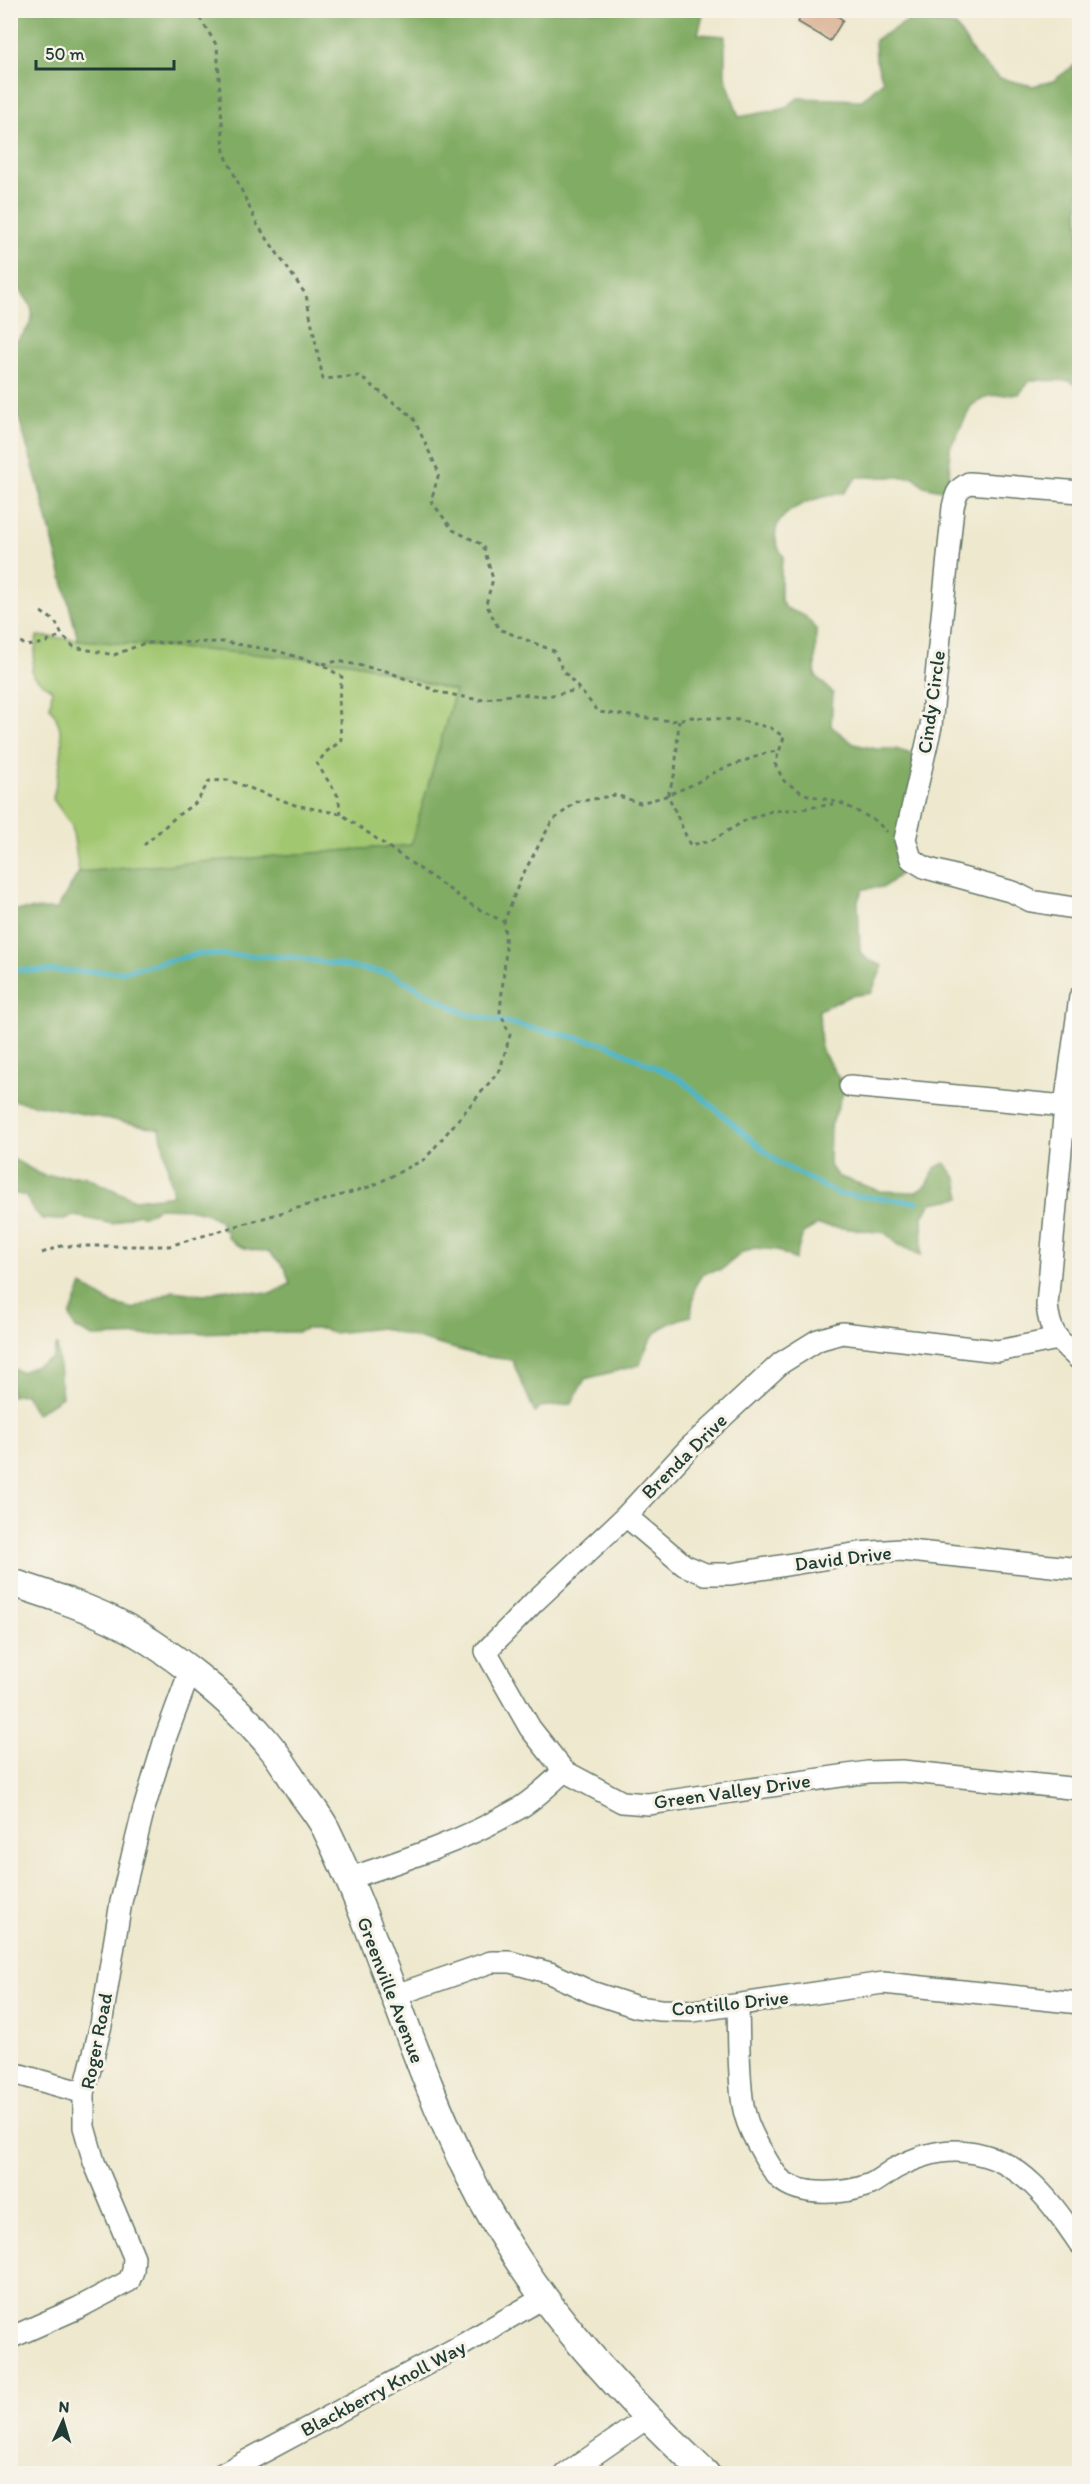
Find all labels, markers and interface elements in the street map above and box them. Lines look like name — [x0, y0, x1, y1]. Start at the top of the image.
scale bar — [36, 33, 174, 71]
text: 50 m — [45, 43, 85, 65]
street label: Cindy Circle — [912, 649, 950, 755]
street label: Brenda Drive — [636, 1408, 732, 1504]
street label: David Drive — [793, 1540, 893, 1576]
street label: Green Valley Drive — [652, 1768, 812, 1814]
street label: Greenville Avenue — [352, 1914, 430, 2066]
street label: Contillo Drive — [670, 1985, 790, 2021]
street label: Roger Road — [75, 1991, 117, 2091]
street label: Blackberry Knoll Way — [296, 2334, 470, 2442]
north arrow — [33, 2391, 93, 2451]
text: N — [58, 2397, 70, 2416]

